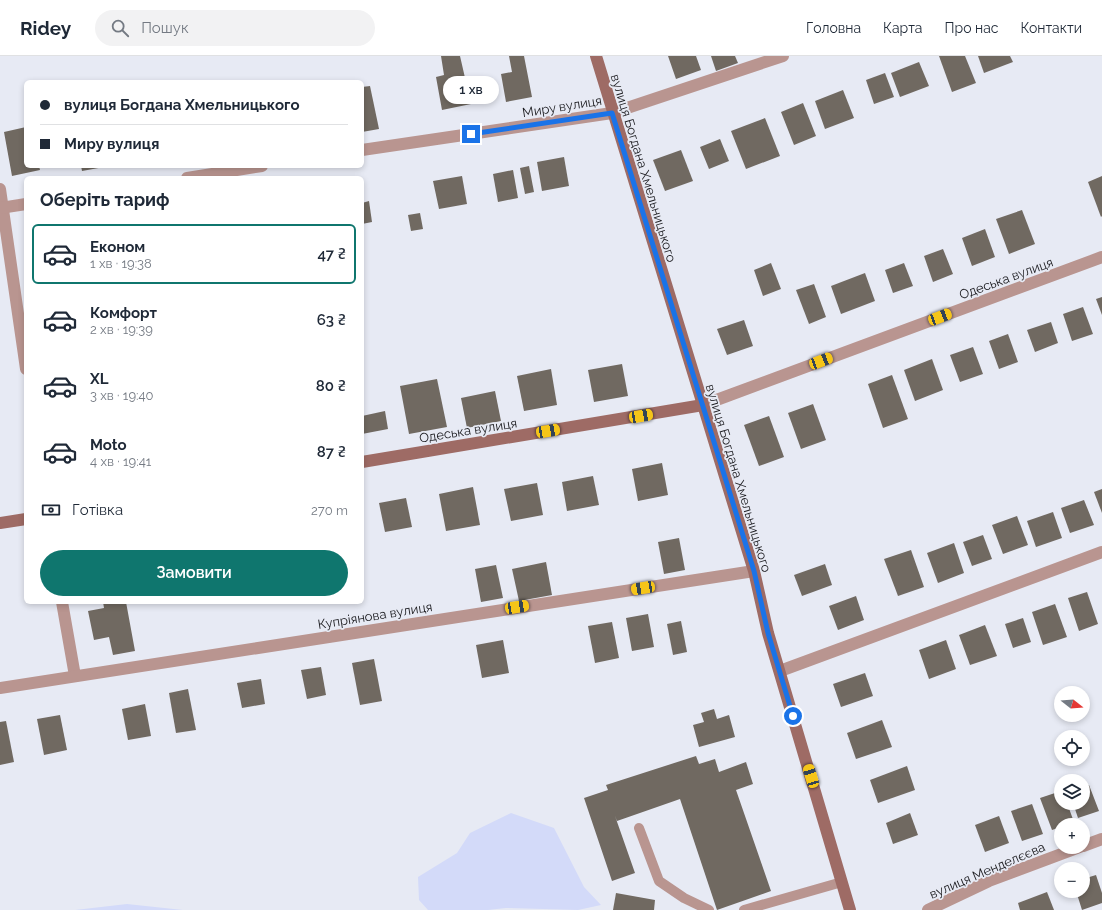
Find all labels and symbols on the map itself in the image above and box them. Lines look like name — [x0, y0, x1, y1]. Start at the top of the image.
street label: вулиця Богдана Хмельницького — [608, 72, 679, 264]
callout: 1 хв — [443, 76, 499, 104]
street label: Миру вулиця — [521, 93, 603, 120]
route end — [462, 125, 480, 143]
street label: Одеська вулиця — [957, 255, 1055, 302]
car — [927, 307, 953, 327]
car — [808, 351, 834, 371]
street label: вулиця Богдана Хмельницького — [703, 382, 774, 574]
car — [628, 408, 654, 424]
street label: Одеська вулиця — [418, 415, 518, 446]
car — [535, 423, 561, 439]
car — [630, 580, 656, 596]
street label: Купріянова вулиця — [317, 599, 433, 632]
car — [504, 599, 530, 615]
north arrow — [1054, 686, 1090, 722]
route start — [784, 707, 802, 725]
car — [802, 763, 820, 789]
street label: вулиця Менделєєва — [927, 839, 1047, 902]

